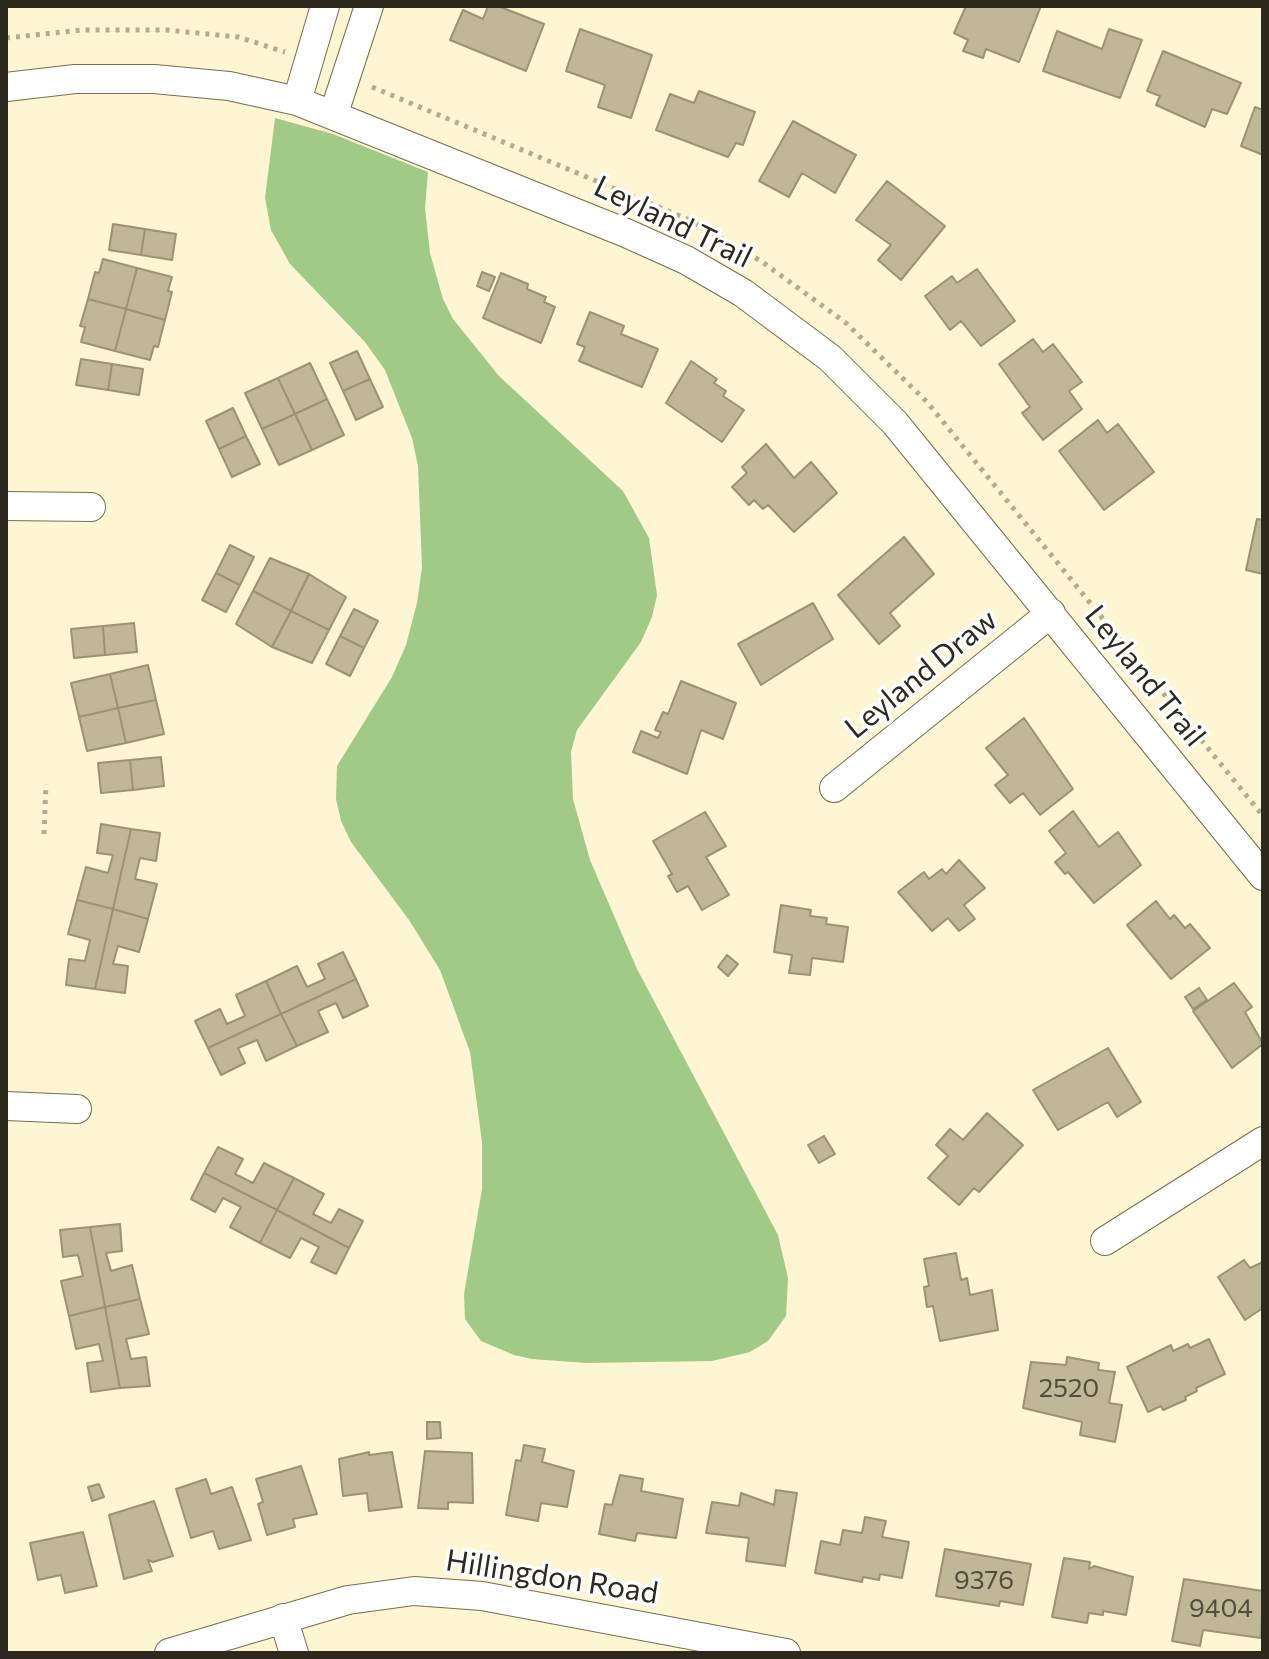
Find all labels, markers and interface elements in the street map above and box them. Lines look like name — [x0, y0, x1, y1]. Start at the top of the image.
street label: Leyland Trail — [588, 168, 758, 276]
street label: Leyland Trail — [1077, 598, 1213, 754]
street label: Leyland Draw — [838, 602, 1004, 746]
house number: 2520 — [1039, 1372, 1099, 1404]
street label: Hillingdon Road — [443, 1542, 661, 1612]
house number: 9376 — [954, 1564, 1014, 1596]
house number: 9404 — [1189, 1592, 1253, 1624]

